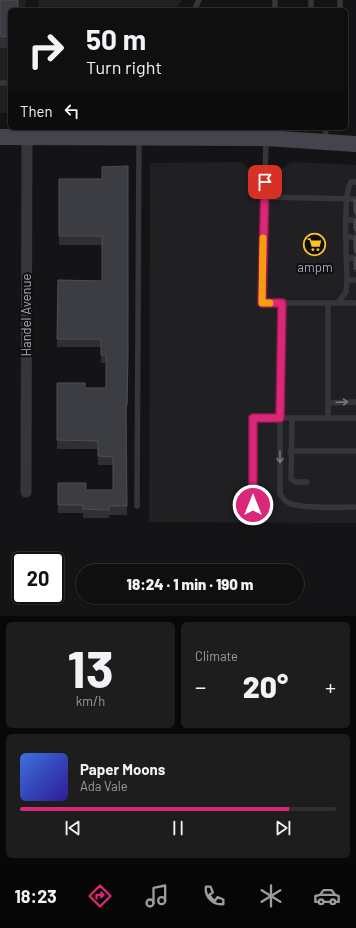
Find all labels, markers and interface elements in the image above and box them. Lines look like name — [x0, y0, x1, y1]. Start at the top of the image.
text: 50 m — [86, 22, 146, 56]
icon: right — [20, 24, 72, 76]
text: Turn right — [86, 56, 162, 78]
icon: left — [61, 100, 83, 122]
text: Then — [20, 102, 53, 120]
pin — [248, 165, 282, 199]
icon: arrive — [254, 171, 276, 193]
supermarket icon: ampm — [302, 232, 328, 258]
place label: ampm — [297, 259, 333, 275]
street label: Handel Avenue — [18, 273, 34, 357]
one-way arrow — [335, 398, 348, 406]
one-way arrow — [276, 450, 284, 463]
position arrow — [232, 484, 274, 526]
speed limit sign: 20 — [12, 552, 64, 604]
text: 18:24 · 1 min · 190 m — [127, 575, 253, 593]
text: 13 — [67, 636, 114, 698]
text: Climate — [195, 648, 238, 664]
text: 20° — [243, 668, 288, 704]
text: − — [195, 673, 206, 699]
text: + — [325, 673, 336, 699]
text: km/h — [76, 693, 105, 709]
text: Paper Moons — [80, 760, 165, 778]
text: Ada Vale — [80, 778, 128, 794]
icon: previous — [62, 817, 84, 839]
icon: pause — [167, 817, 189, 839]
icon: next — [272, 817, 294, 839]
icon: directions — [86, 882, 114, 910]
icon: music — [143, 882, 171, 910]
icon: phone — [200, 882, 228, 910]
icon: climate — [257, 882, 285, 910]
icon: car — [313, 882, 341, 910]
text: 18:23 — [14, 885, 57, 907]

